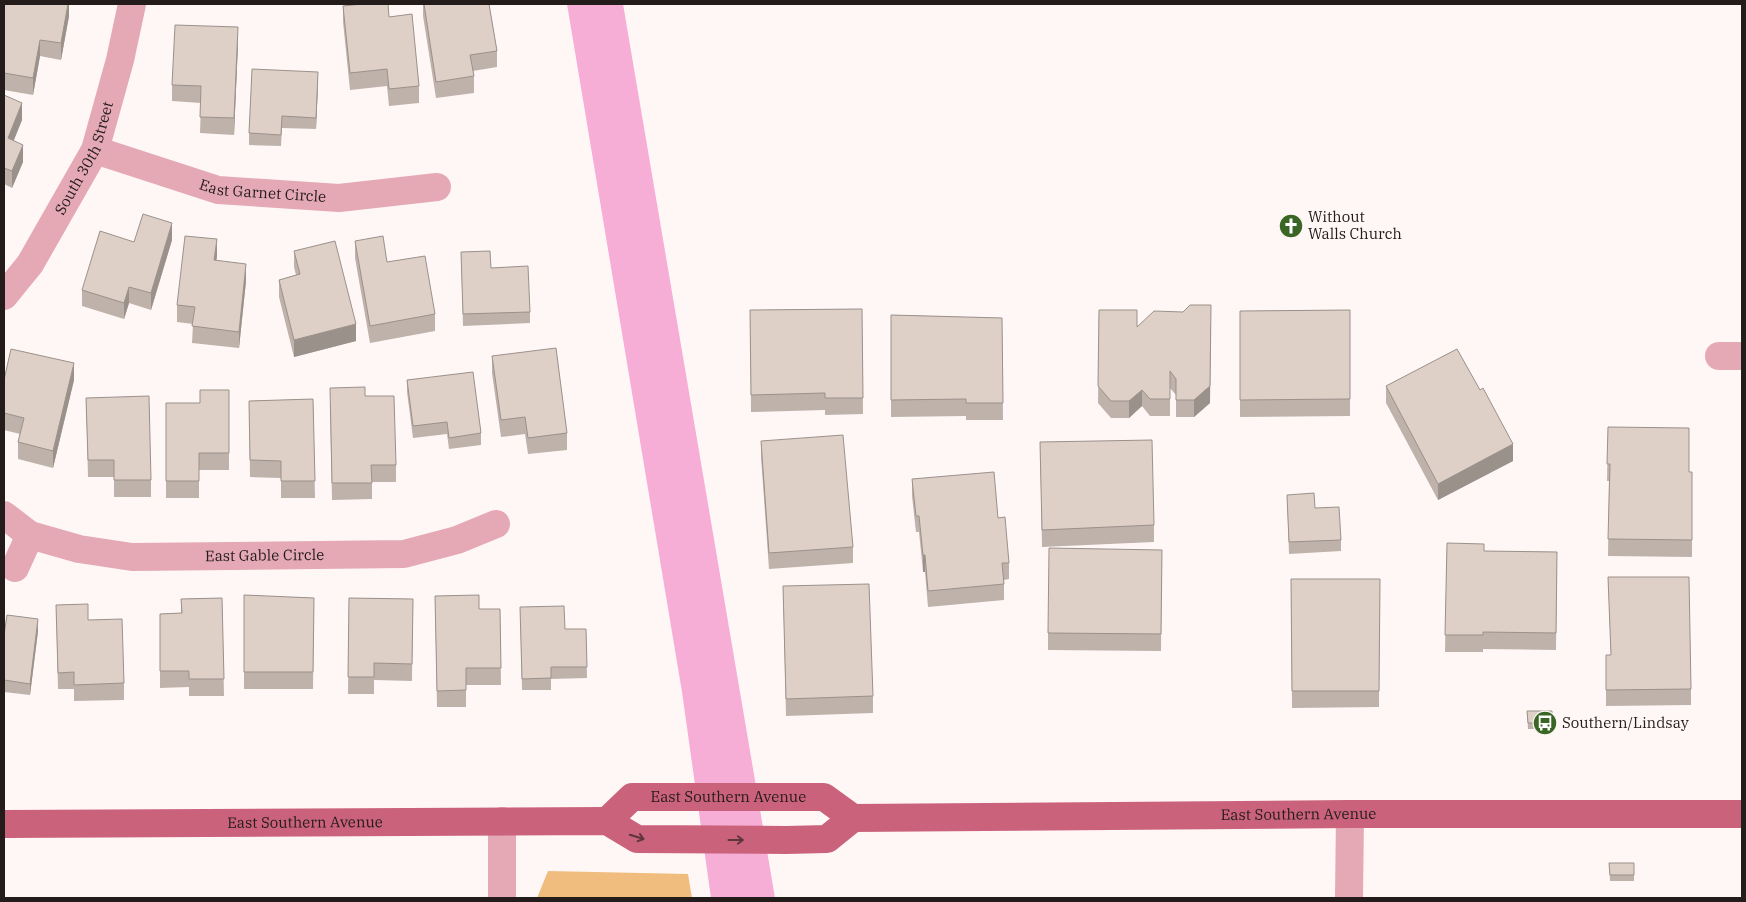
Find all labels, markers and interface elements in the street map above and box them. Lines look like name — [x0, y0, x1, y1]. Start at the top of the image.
street label: South 30th Street — [50, 99, 117, 218]
street label: East Garnet Circle — [197, 175, 327, 206]
place label: Without Walls Church — [1308, 207, 1402, 243]
church icon: Without Walls Church — [1278, 213, 1304, 239]
street label: East Gable Circle — [205, 545, 324, 565]
bus stop icon: Southern/Lindsay — [1532, 710, 1558, 736]
place label: Southern/Lindsay — [1562, 713, 1689, 732]
street label: East Southern Avenue — [651, 787, 806, 806]
street label: East Southern Avenue — [1221, 804, 1376, 824]
street label: East Southern Avenue — [227, 812, 383, 832]
one-way arrow — [629, 832, 645, 842]
one-way arrow — [728, 835, 744, 845]

